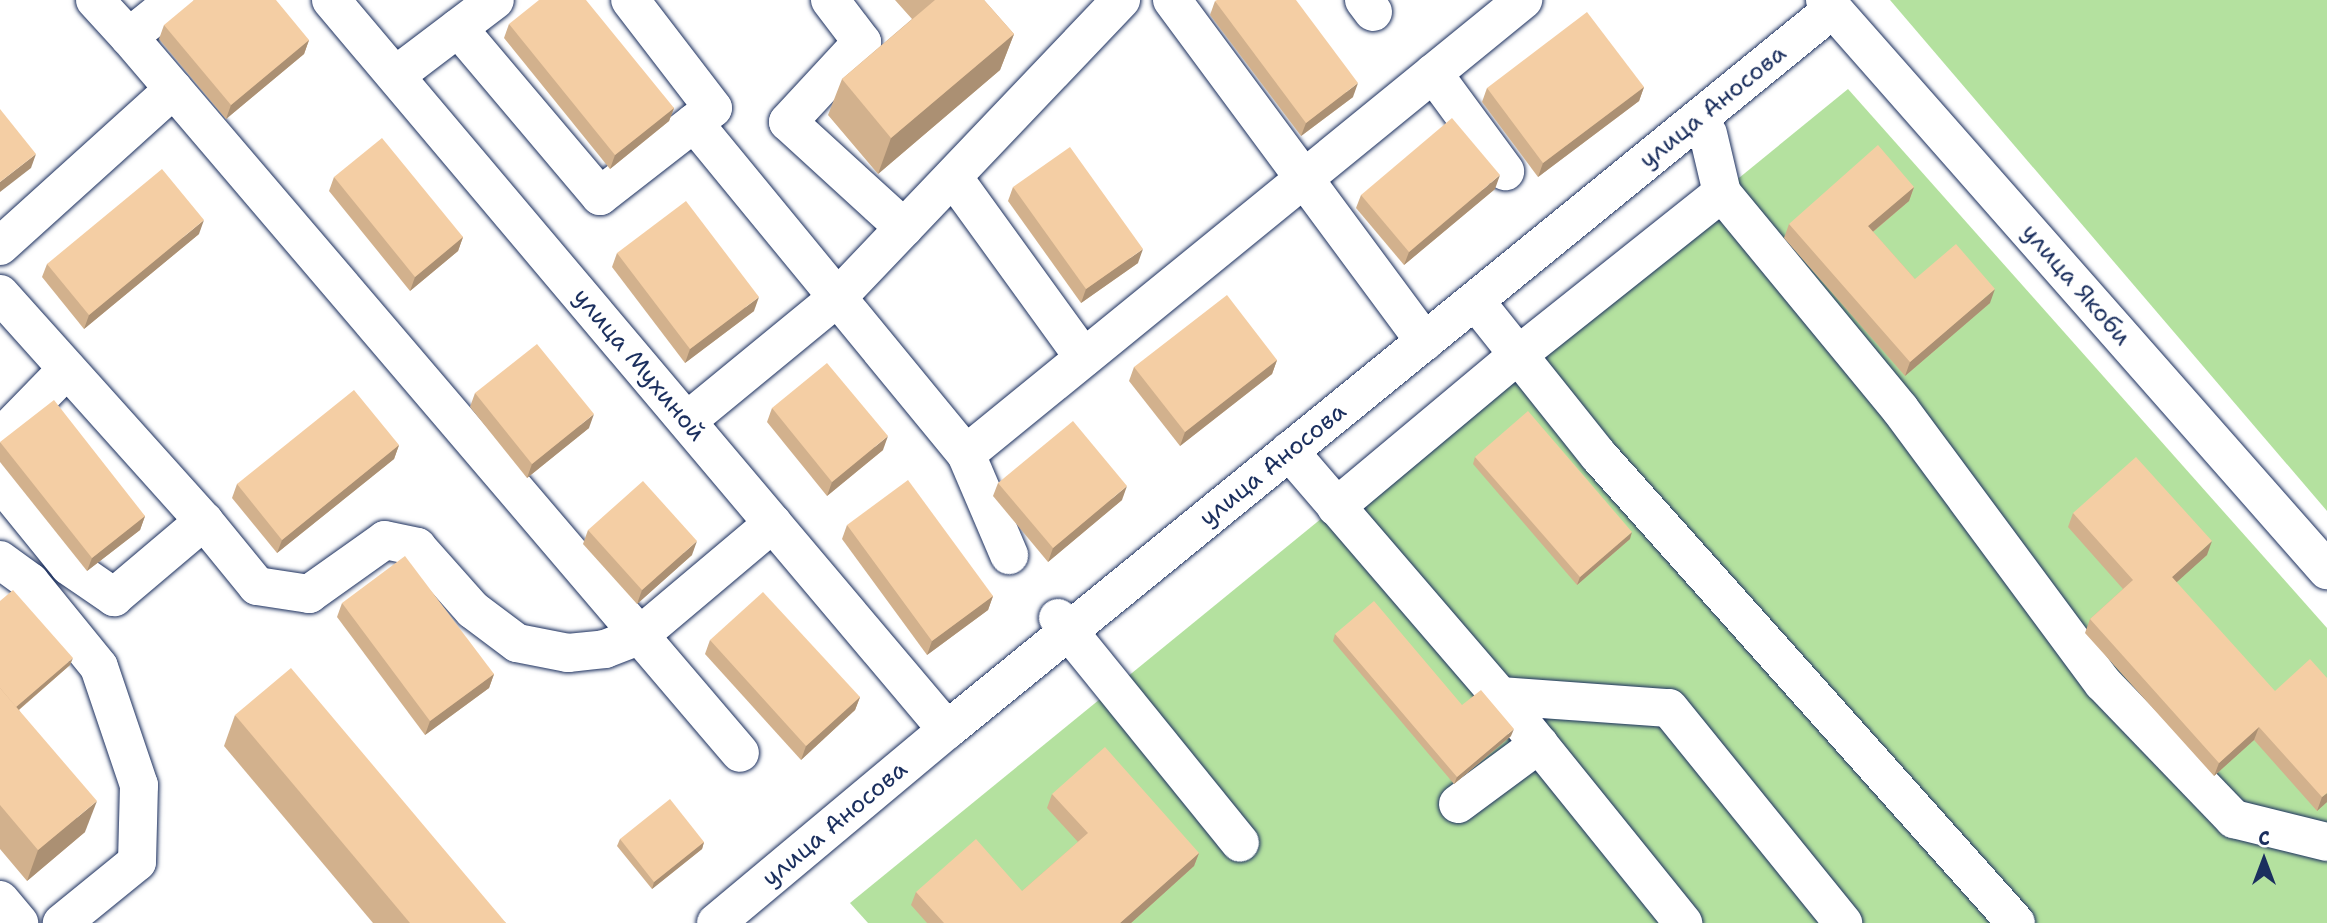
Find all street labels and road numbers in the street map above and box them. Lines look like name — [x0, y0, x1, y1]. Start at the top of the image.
street label: улица Аносова — [1634, 39, 1792, 175]
street label: улица Якоби — [2015, 218, 2137, 352]
street label: улица Мухиной — [567, 283, 711, 447]
street label: улица Аносова — [1194, 397, 1352, 533]
street label: улица Аносова — [757, 755, 913, 893]

